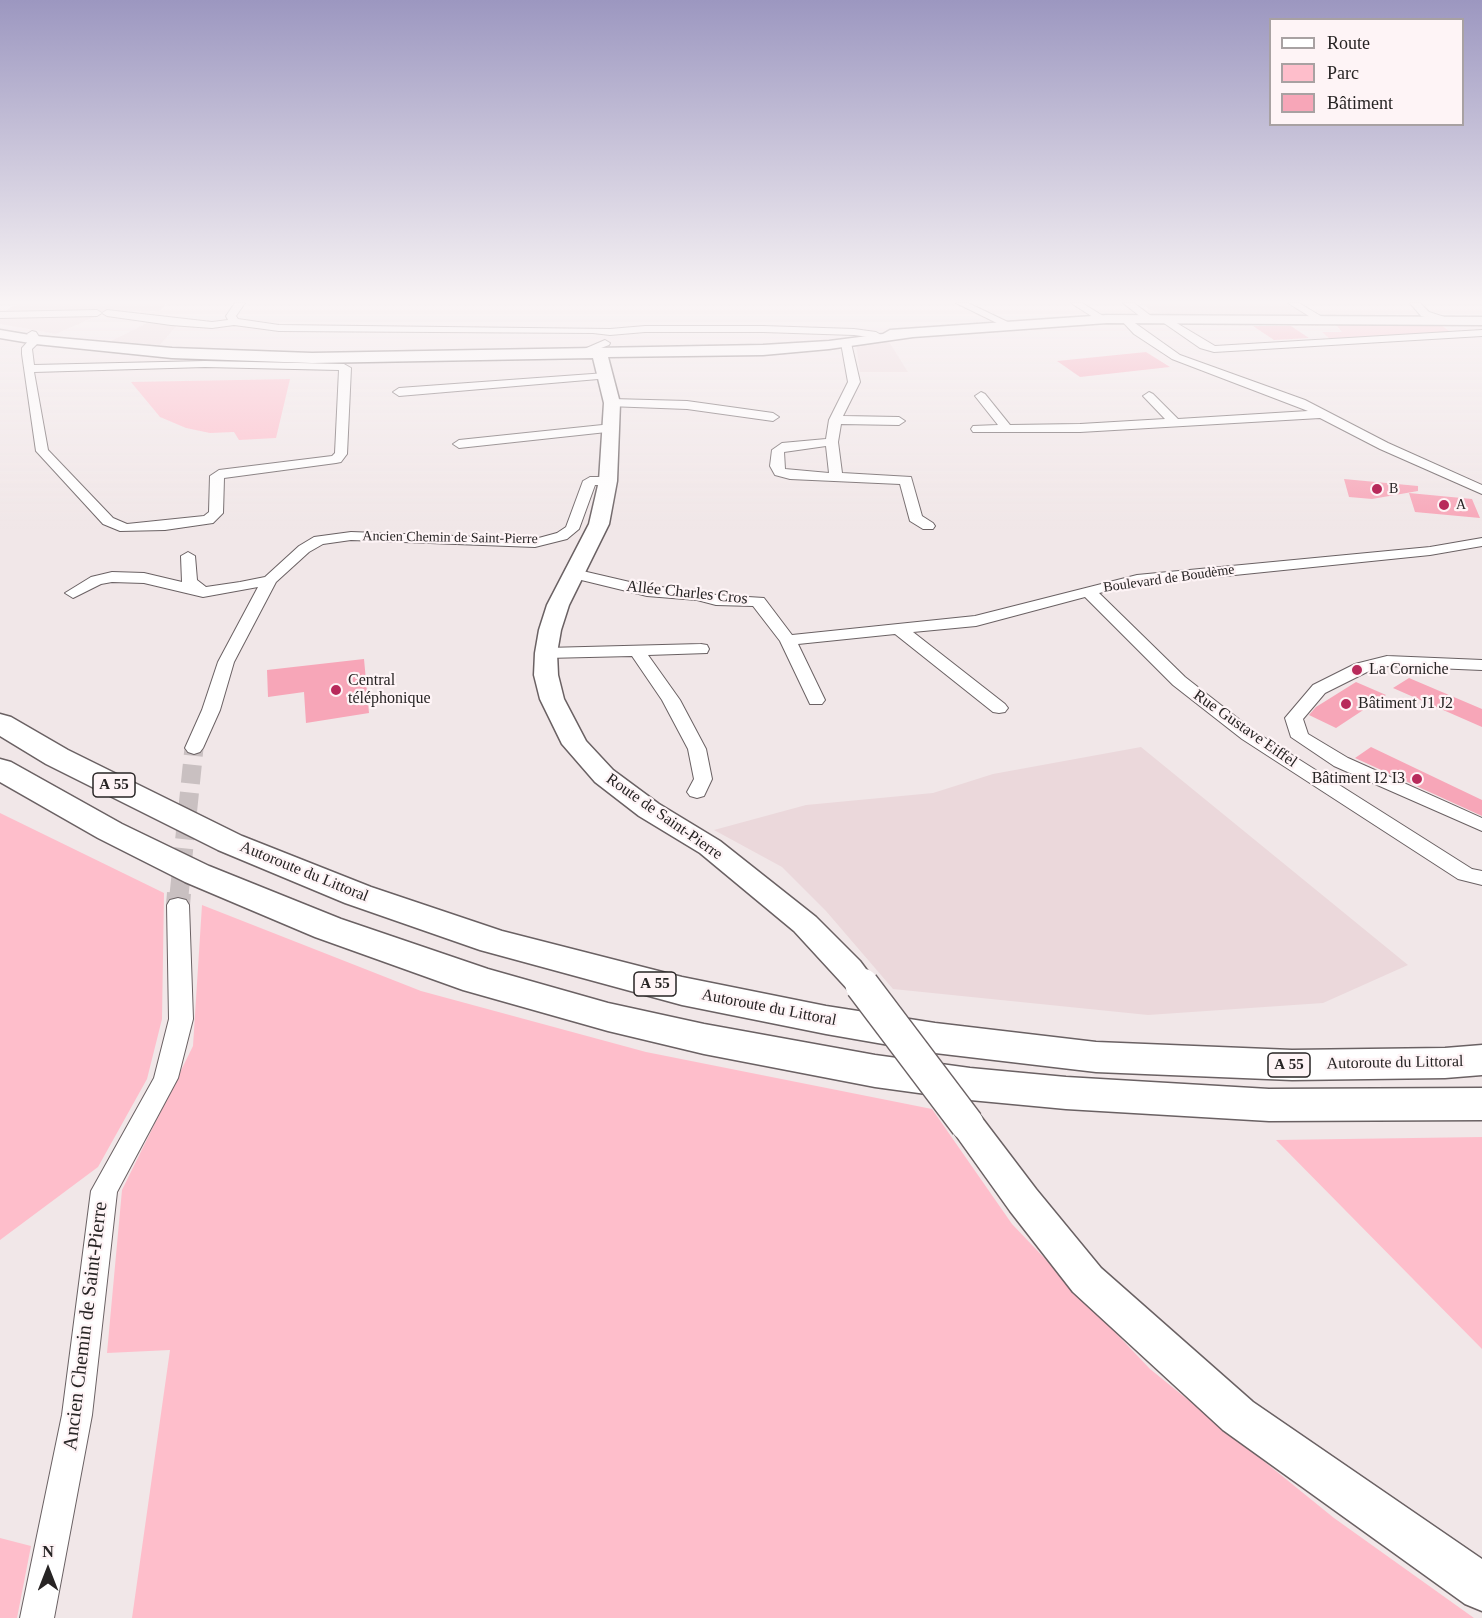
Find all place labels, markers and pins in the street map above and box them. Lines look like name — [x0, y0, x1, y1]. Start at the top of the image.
place label: B — [1389, 481, 1398, 497]
marker: B — [1370, 482, 1384, 496]
place label: A — [1456, 497, 1466, 513]
marker: A — [1437, 498, 1451, 512]
place label: La Corniche — [1369, 660, 1449, 680]
marker: La Corniche — [1350, 663, 1364, 677]
place label: Central téléphonique — [348, 671, 431, 709]
marker: Central téléphonique — [329, 683, 343, 697]
place label: Bâtiment J1 J2 — [1358, 694, 1453, 714]
marker: Bâtiment J1 J2 — [1339, 697, 1353, 711]
place label: Bâtiment I2 I3 — [1312, 769, 1405, 789]
marker: Bâtiment I2 I3 — [1410, 772, 1424, 786]

